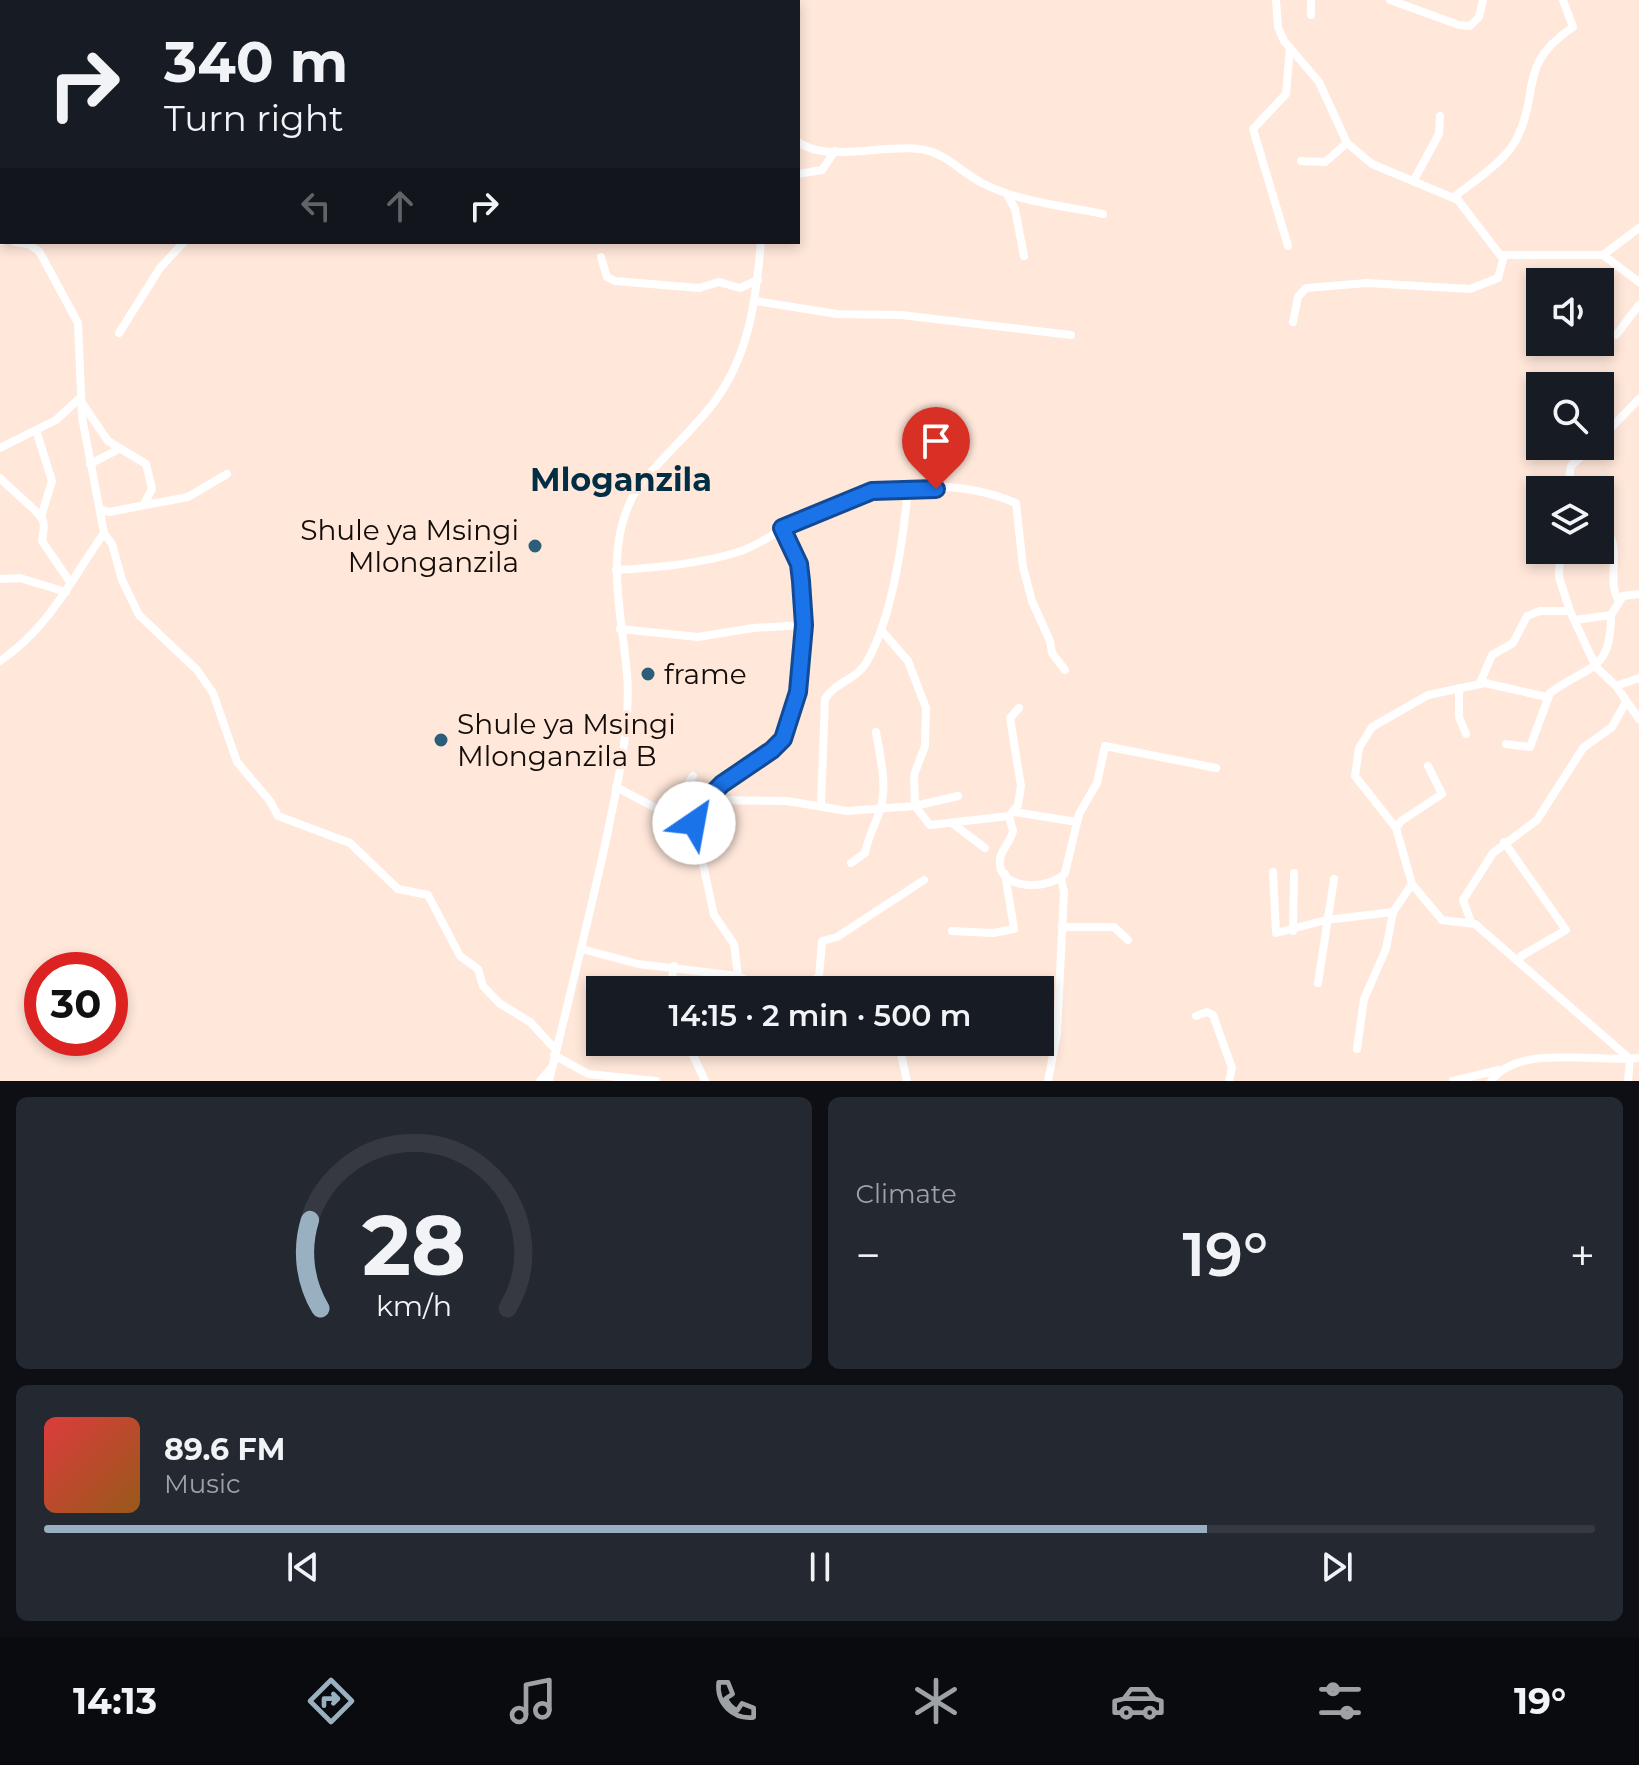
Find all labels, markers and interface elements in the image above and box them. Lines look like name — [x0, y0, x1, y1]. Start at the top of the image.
text: 340 m — [164, 28, 348, 96]
icon: right — [32, 32, 136, 136]
text: Turn right — [164, 96, 344, 140]
icon: left — [294, 184, 338, 228]
icon: ahead — [378, 184, 422, 228]
icon: right — [462, 184, 506, 228]
map controls — [1526, 268, 1614, 564]
button: sound — [1526, 268, 1614, 356]
button: search — [1526, 372, 1614, 460]
pin — [902, 407, 970, 489]
icon: arrive — [914, 419, 958, 463]
district label: Mloganzila — [530, 460, 712, 499]
button: layers — [1526, 476, 1614, 564]
place label: Shule ya Msingi Mlonganzila — [300, 513, 519, 579]
marker: Shule ya Msingi Mlonganzila — [526, 537, 544, 555]
place label: frame — [664, 657, 747, 691]
marker: frame — [639, 665, 657, 683]
place label: Shule ya Msingi Mlonganzila B — [457, 707, 676, 773]
marker: Shule ya Msingi Mlonganzila B — [432, 731, 450, 749]
position arrow — [652, 781, 736, 865]
speed limit sign: 30 — [24, 952, 128, 1056]
text: 14:15 · 2 min · 500 m — [669, 997, 971, 1034]
text: Climate — [856, 1178, 957, 1210]
text: 28 — [362, 1194, 466, 1296]
text: 19° — [1182, 1218, 1268, 1291]
text: − — [856, 1228, 881, 1282]
text: + — [1570, 1228, 1595, 1282]
text: km/h — [376, 1288, 452, 1323]
text: 89.6 FM — [164, 1431, 285, 1468]
text: Music — [164, 1468, 241, 1500]
icon: previous — [281, 1545, 325, 1589]
icon: pause — [798, 1545, 842, 1589]
icon: next — [1315, 1545, 1359, 1589]
icon: directions — [303, 1673, 359, 1729]
icon: music — [505, 1673, 561, 1729]
icon: phone — [707, 1673, 763, 1729]
icon: climate — [908, 1673, 964, 1729]
icon: car — [1110, 1673, 1166, 1729]
icon: filters — [1312, 1673, 1368, 1729]
text: 14:13 — [73, 1679, 157, 1723]
text: 19° — [1514, 1679, 1566, 1723]

